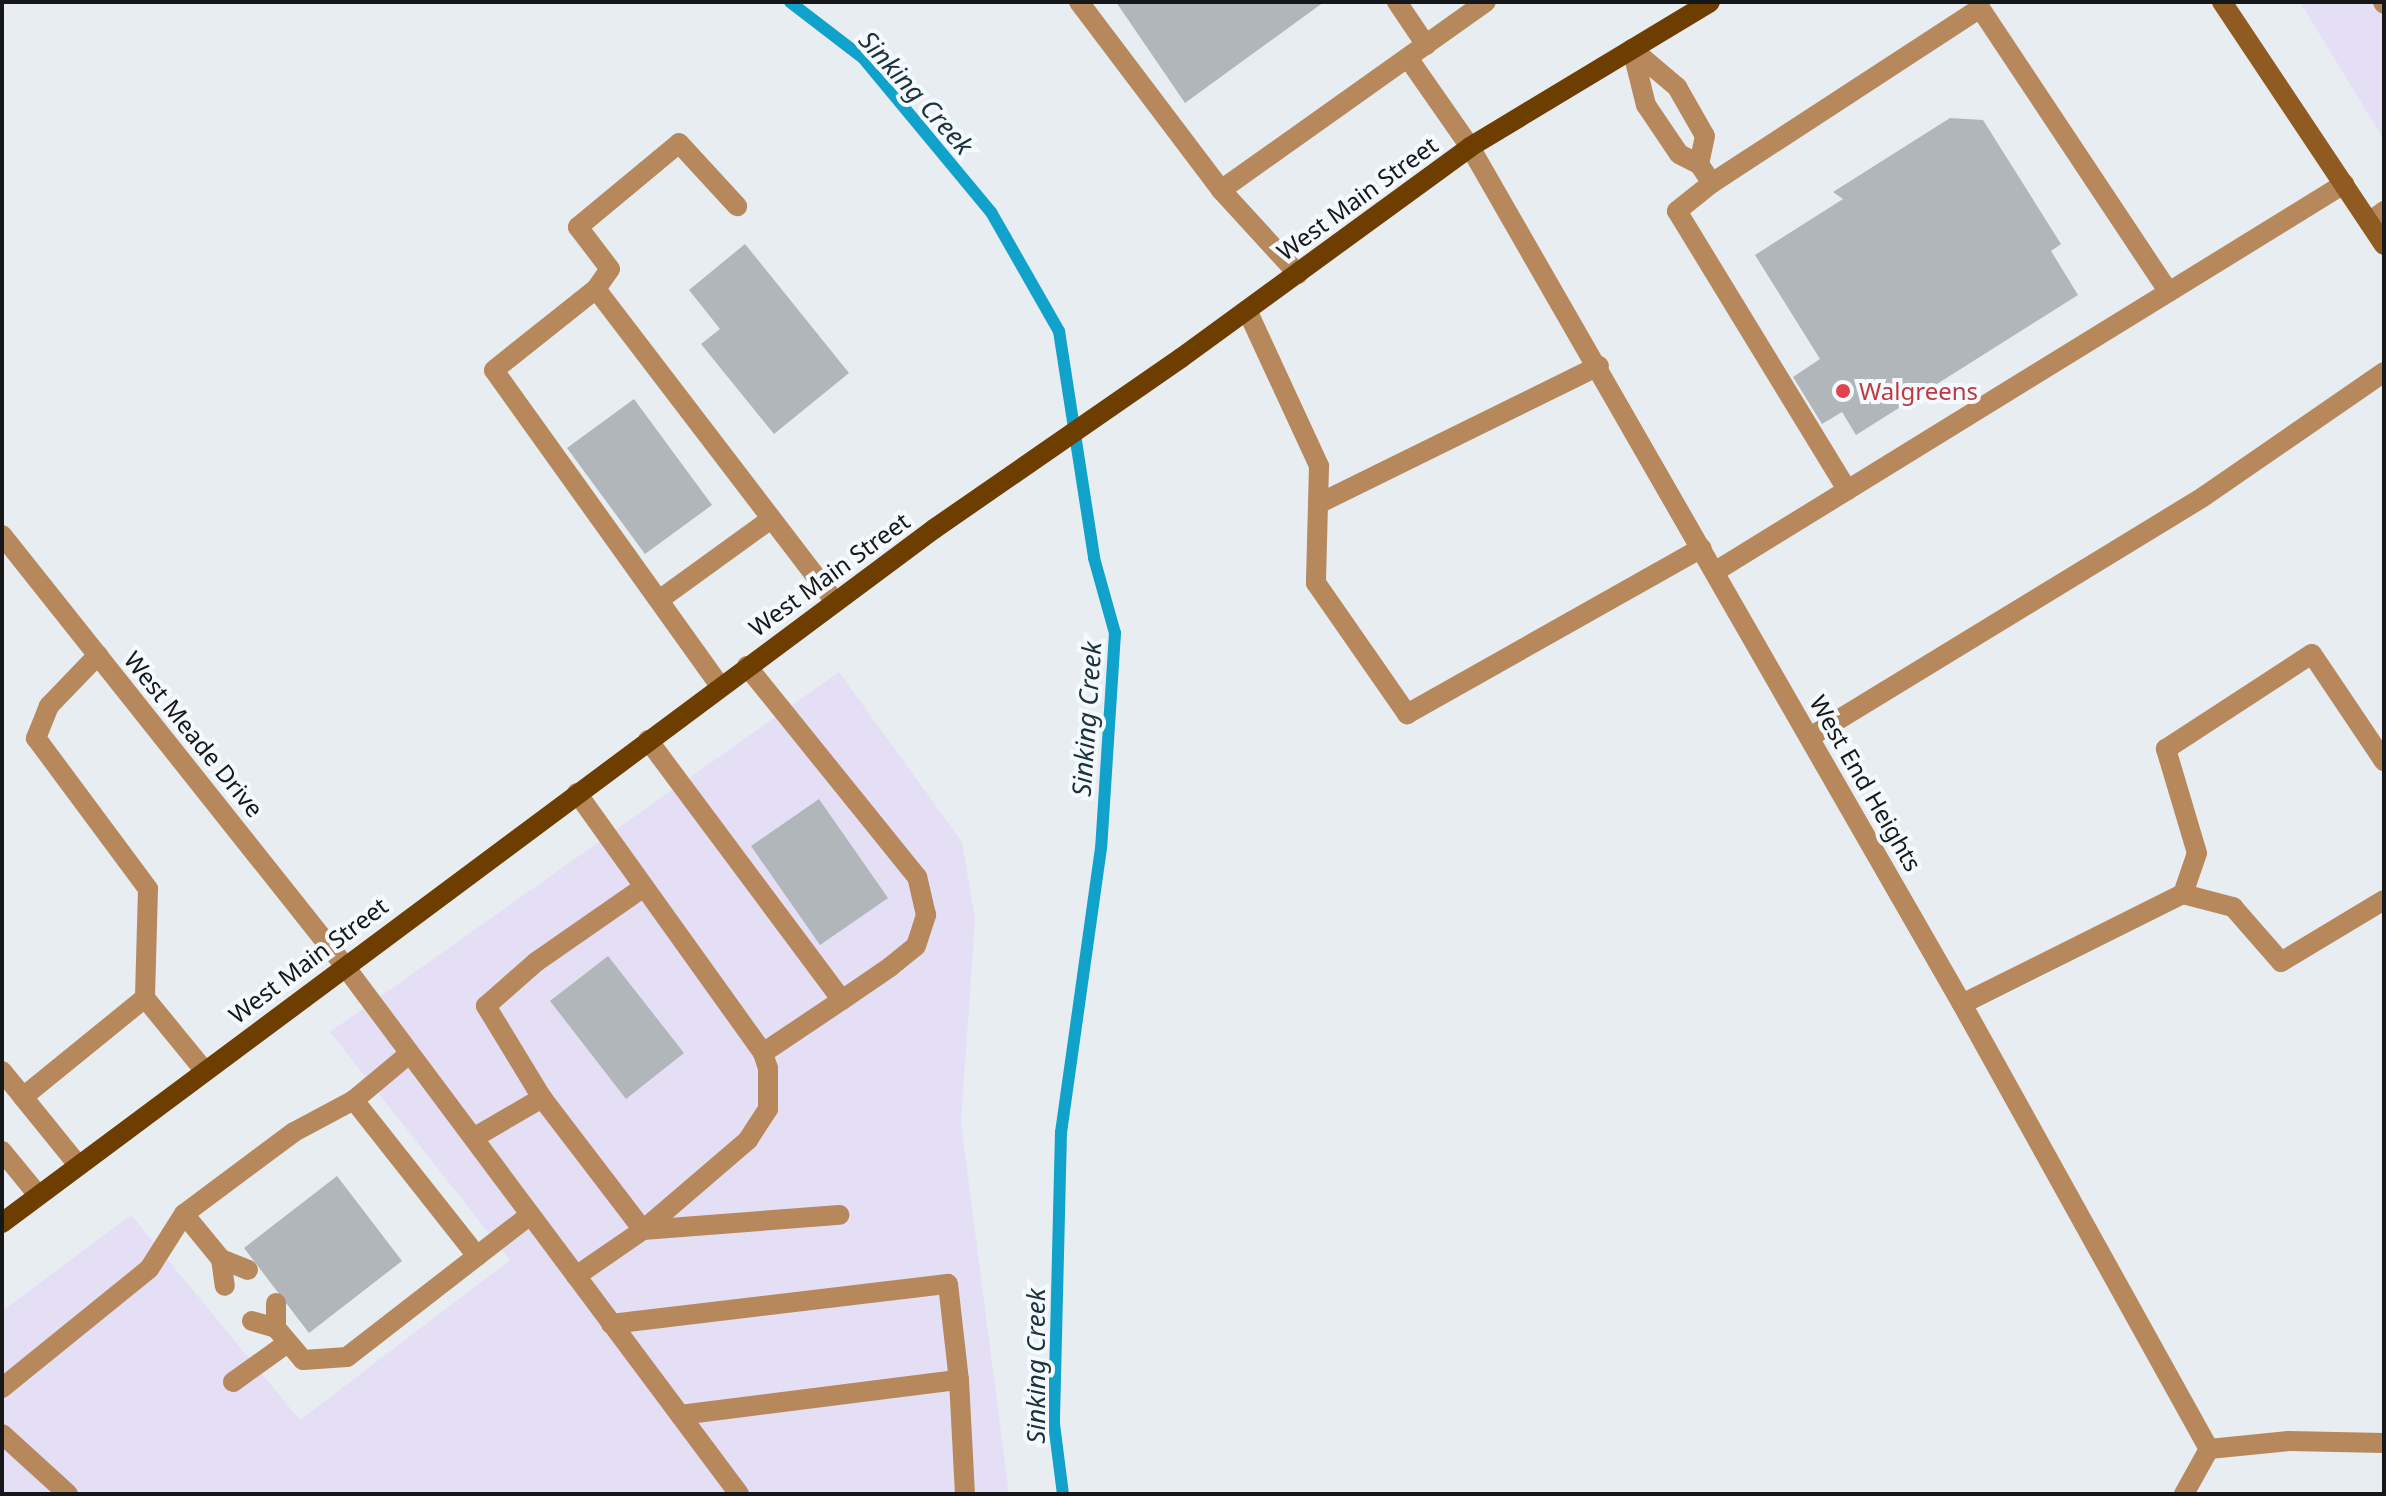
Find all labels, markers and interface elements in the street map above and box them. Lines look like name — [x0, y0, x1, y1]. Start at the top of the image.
water label: Sinking Creek — [852, 25, 980, 161]
street label: West Main Street — [1271, 130, 1443, 266]
place label: Walgreens — [1859, 377, 1978, 405]
marker: Walgreens — [1834, 382, 1852, 400]
street label: West Main Street — [743, 506, 915, 642]
water label: Sinking Creek — [1066, 640, 1108, 798]
street label: West Meade Drive — [118, 646, 270, 822]
street label: West End Heights — [1804, 690, 1928, 876]
street label: West Main Street — [223, 891, 393, 1029]
water label: Sinking Creek — [1020, 1288, 1052, 1444]

